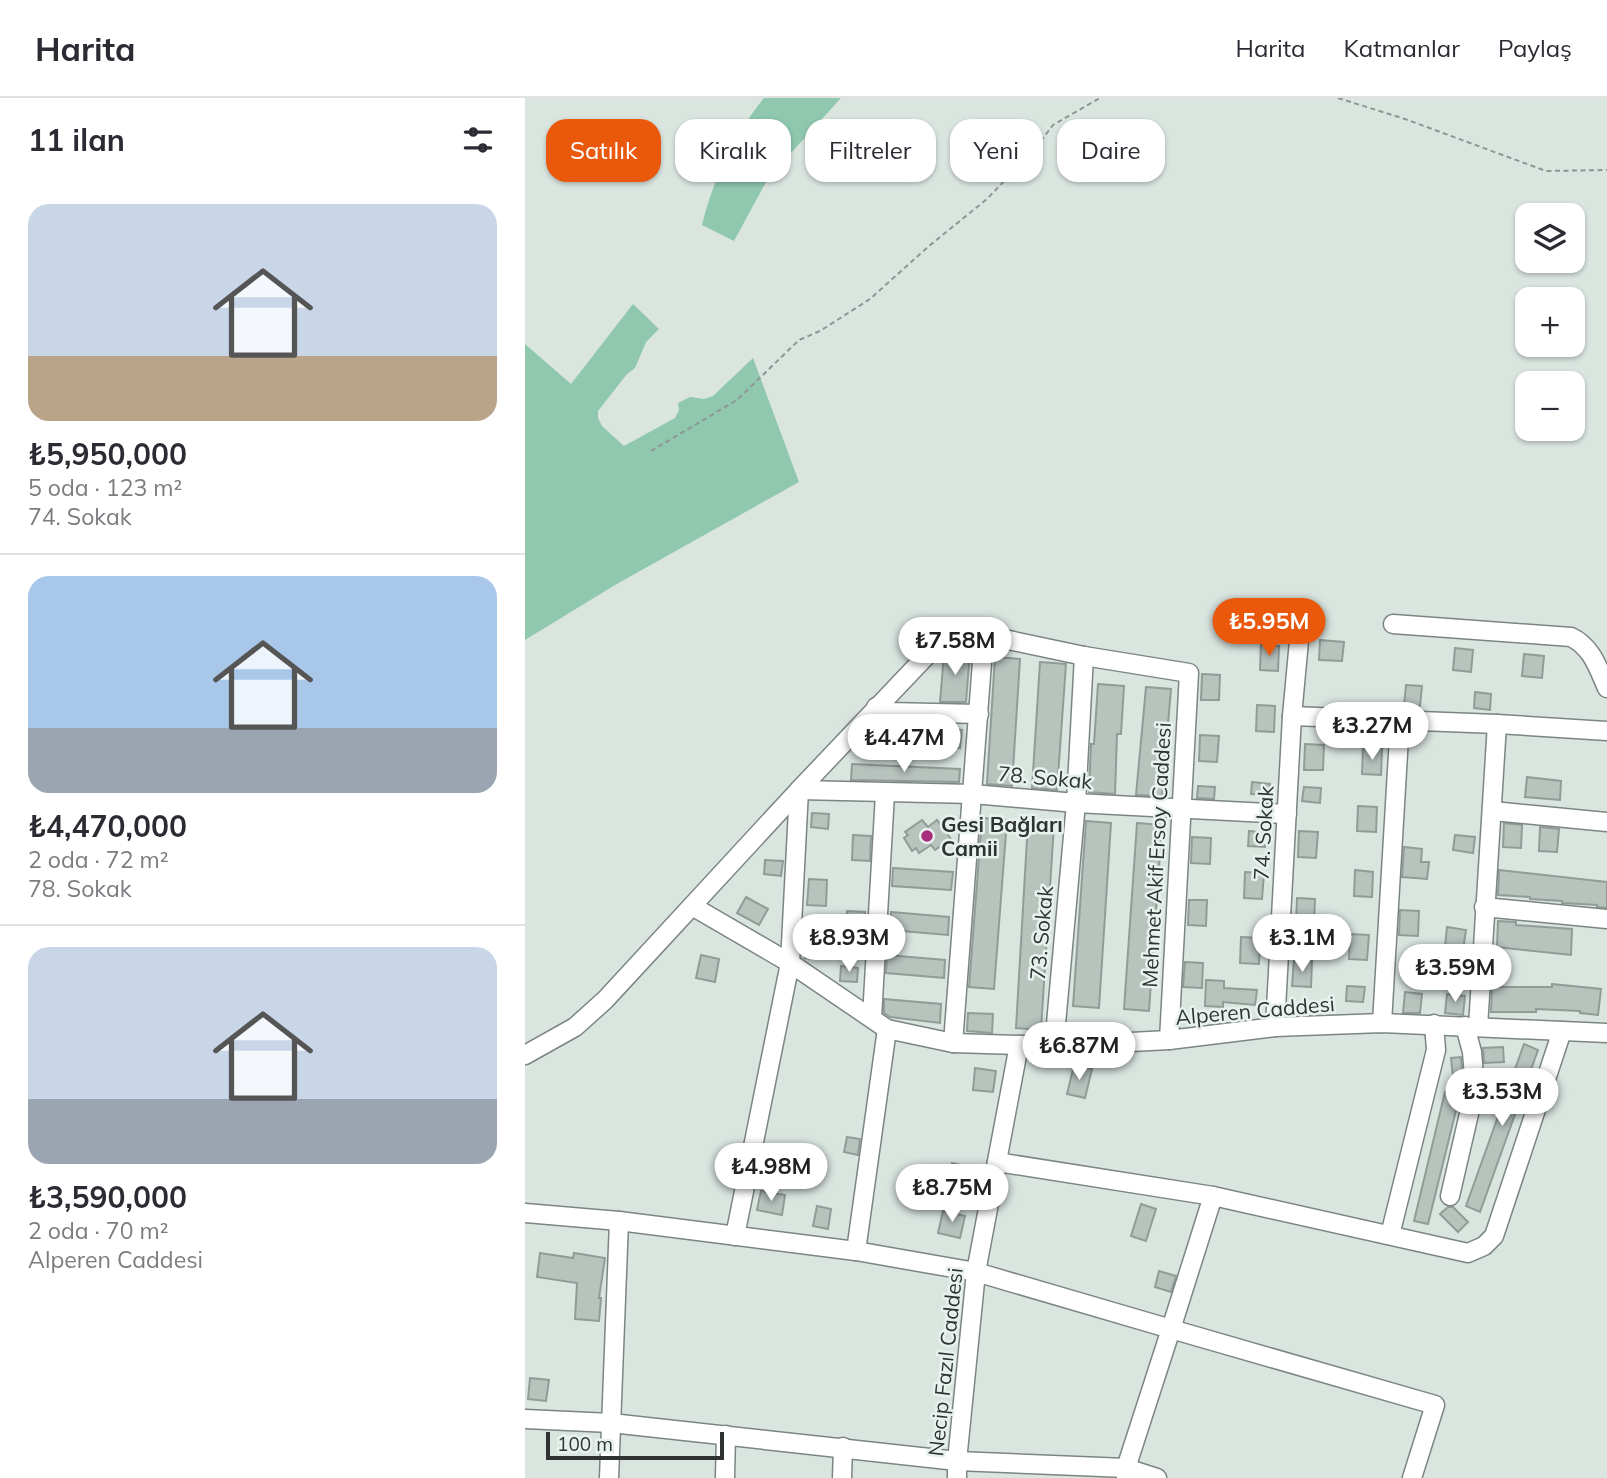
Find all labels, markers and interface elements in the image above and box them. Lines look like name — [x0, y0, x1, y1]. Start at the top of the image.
text: Harita — [35, 28, 136, 69]
text: Harita — [1236, 33, 1306, 63]
text: Katmanlar — [1344, 33, 1460, 63]
text: Paylaş — [1498, 33, 1572, 63]
chip: Satılık — [546, 119, 661, 182]
chip: Kiralık — [675, 119, 791, 182]
chip: Filtreler — [805, 119, 936, 182]
chip: Yeni — [950, 119, 1043, 182]
chip: Daire — [1057, 119, 1165, 182]
text: 11 ilan — [28, 121, 125, 159]
icon: filters — [459, 121, 497, 159]
map controls — [1515, 203, 1585, 441]
button: layers — [1515, 203, 1585, 273]
icon: home — [200, 250, 326, 376]
button: + — [1515, 287, 1585, 357]
button: − — [1515, 371, 1585, 441]
text: ₺5,950,000 — [28, 435, 187, 473]
text: 5 oda · 123 m² — [28, 473, 182, 502]
text: 74. Sokak — [28, 502, 132, 531]
pin: ₺5.95M — [1212, 598, 1326, 658]
text: ₺5.95M — [1229, 606, 1309, 635]
pin: ₺7.58M — [898, 618, 1012, 677]
icon: home — [200, 622, 326, 748]
text: ₺7.58M — [915, 625, 995, 654]
pin: ₺3.27M — [1315, 702, 1429, 762]
text: ₺3.27M — [1332, 710, 1412, 739]
pin: ₺4.47M — [847, 714, 961, 774]
text: ₺4.47M — [864, 722, 944, 751]
street label: Mehmet Akif Ersoy Caddesi — [1136, 722, 1176, 988]
street label: 78. Sokak — [997, 760, 1093, 794]
street label: 74. Sokak — [1248, 785, 1278, 881]
text: ₺4,470,000 — [28, 807, 187, 845]
place label: Gesi Bağları Camii — [941, 811, 1063, 861]
marker: Gesi Bağları Camii — [919, 828, 935, 844]
text: 2 oda · 72 m² — [28, 845, 168, 874]
text: 78. Sokak — [28, 874, 132, 903]
street label: 73. Sokak — [1024, 885, 1058, 981]
pin: ₺8.93M — [792, 914, 906, 974]
pin: ₺3.1M — [1253, 914, 1351, 974]
text: ₺8.93M — [809, 922, 889, 951]
text: ₺3.1M — [1268, 922, 1336, 951]
pin: ₺3.59M — [1398, 944, 1512, 1004]
text: ₺3.59M — [1415, 952, 1495, 981]
street label: Alperen Caddesi — [1174, 990, 1336, 1030]
icon: home — [200, 993, 326, 1119]
pin: ₺6.87M — [1022, 1023, 1136, 1082]
text: ₺6.87M — [1039, 1030, 1119, 1059]
pin: ₺3.53M — [1445, 1068, 1559, 1128]
text: ₺3.53M — [1462, 1076, 1542, 1105]
pin: ₺4.98M — [714, 1144, 828, 1203]
text: ₺4.98M — [731, 1151, 811, 1180]
pin: ₺8.75M — [895, 1164, 1009, 1224]
text: ₺8.75M — [912, 1172, 992, 1201]
text: ₺3,590,000 — [28, 1178, 187, 1216]
text: 2 oda · 70 m² — [28, 1216, 168, 1245]
text: Alperen Caddesi — [28, 1245, 203, 1274]
street label: Necip Fazıl Caddesi — [922, 1266, 968, 1458]
scale bar — [546, 1429, 725, 1461]
text: 100 m — [557, 1432, 613, 1456]

